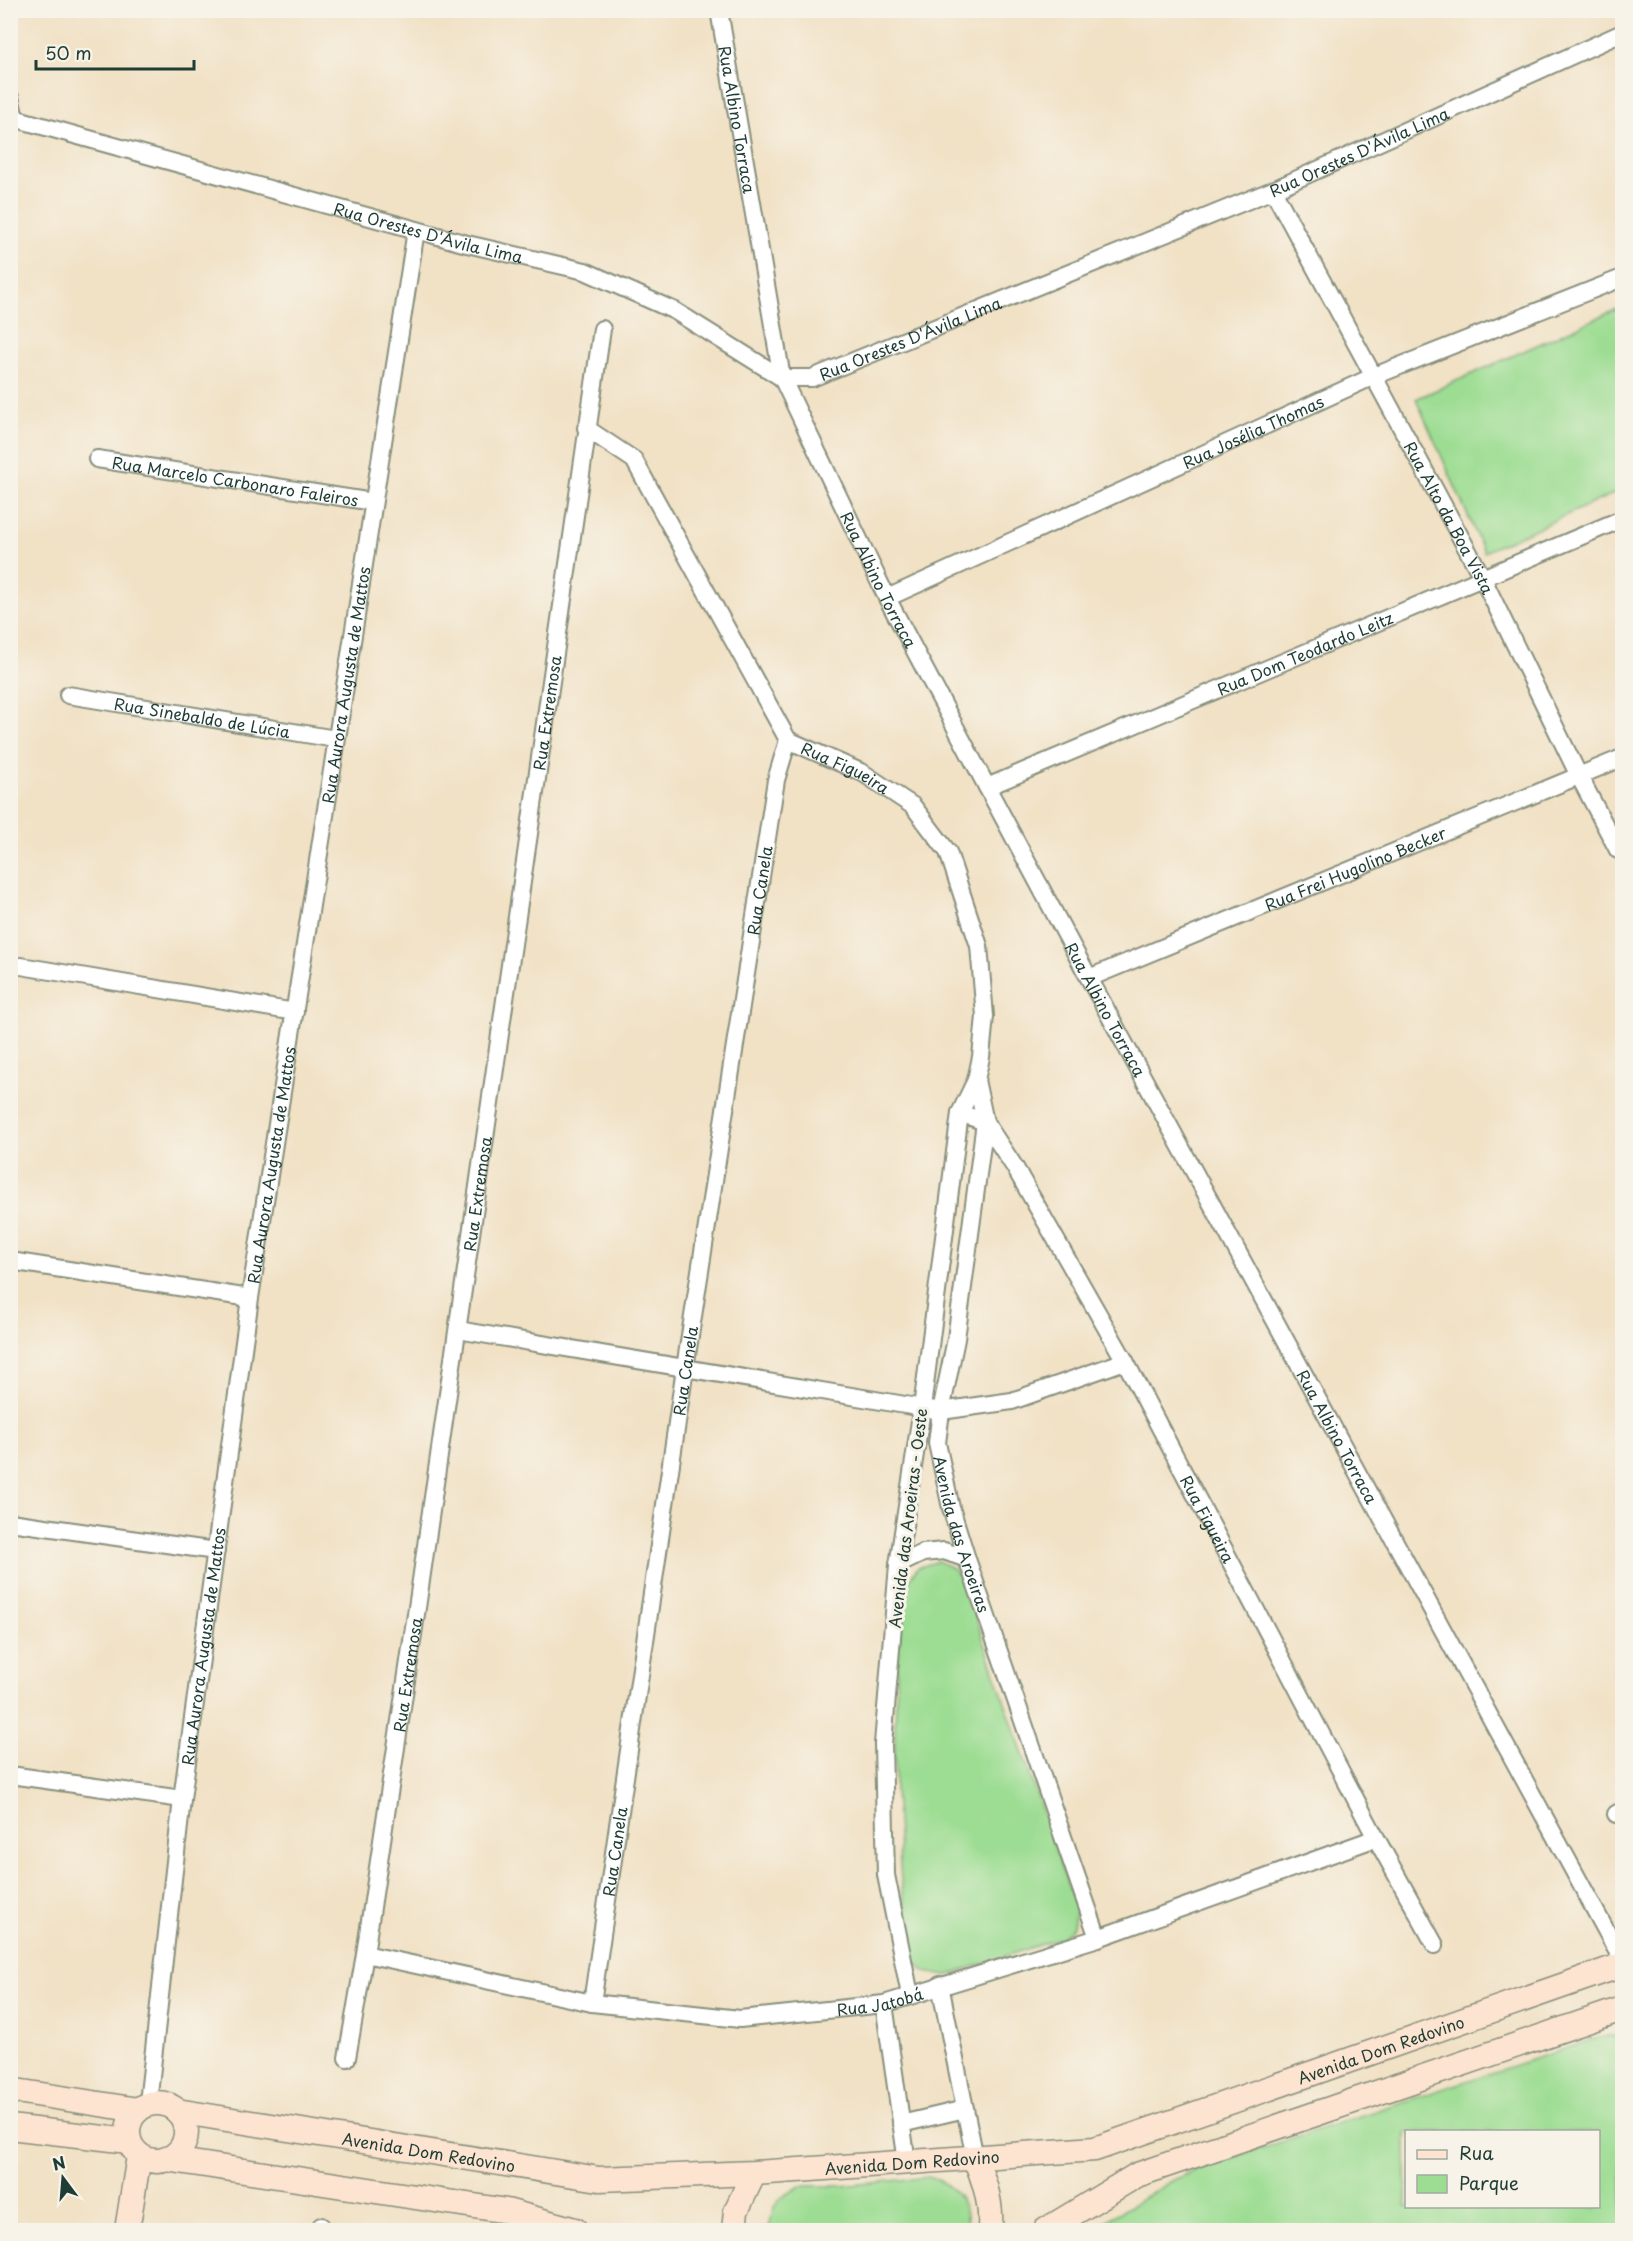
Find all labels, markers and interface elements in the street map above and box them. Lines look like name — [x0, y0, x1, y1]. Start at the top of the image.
scale bar — [36, 33, 194, 71]
text: 50 m — [45, 39, 92, 66]
street label: Rua Albino Torraca — [713, 44, 762, 195]
street label: Rua Orestes D'Ávila Lima — [1265, 101, 1452, 202]
street label: Rua Orestes D'Ávila Lima — [331, 196, 525, 268]
street label: Rua Orestes D'Ávila Lima — [815, 290, 1005, 386]
street label: Rua Josélia Thomas — [1178, 389, 1327, 474]
street label: Rua Alto da Boa Vista — [1399, 437, 1500, 598]
street label: Rua Marcelo Carbonaro Faleiros — [110, 450, 360, 512]
street label: Rua Albino Torraca — [835, 507, 923, 652]
street label: Rua Aurora Augusta de Mattos — [315, 565, 376, 805]
street label: Rua Dom Teodardo Leitz — [1213, 605, 1397, 701]
street label: Rua Extremosa — [526, 654, 567, 772]
street label: Rua Sinebaldo de Lúcia — [112, 691, 292, 743]
street label: Rua Figueira — [798, 735, 895, 800]
street label: Rua Frei Hugolino Becker — [1261, 820, 1450, 916]
street label: Rua Canela — [740, 844, 778, 937]
street label: Rua Albino Torraca — [1060, 938, 1152, 1081]
street label: Rua Aurora Augusta de Mattos — [240, 1045, 301, 1285]
street label: Rua Extremosa — [457, 1135, 497, 1253]
street label: Rua Canela — [666, 1324, 703, 1417]
street label: Rua Albino Torraca — [1292, 1365, 1384, 1508]
street label: Avenida das Aroeiras - Oeste — [882, 1407, 932, 1629]
street label: Avenida das Aroeiras — [928, 1453, 997, 1615]
street label: Rua Figueira — [1175, 1471, 1241, 1568]
street label: Rua Aurora Augusta de Mattos — [175, 1526, 231, 1767]
street label: Rua Extremosa — [386, 1615, 427, 1734]
street label: Rua Canela — [596, 1805, 633, 1898]
street label: Rua Jatobá — [835, 1981, 926, 2021]
street label: Avenida Dom Redovino — [1294, 2009, 1467, 2089]
street label: Avenida Dom Redovino — [340, 2126, 517, 2177]
legend — [1405, 2130, 1600, 2208]
text: Rua — [1459, 2139, 1494, 2166]
street label: Avenida Dom Redovino — [824, 2144, 1000, 2180]
north arrow — [33, 2148, 93, 2208]
text: N — [49, 2149, 68, 2176]
text: Parque — [1459, 2169, 1519, 2196]

